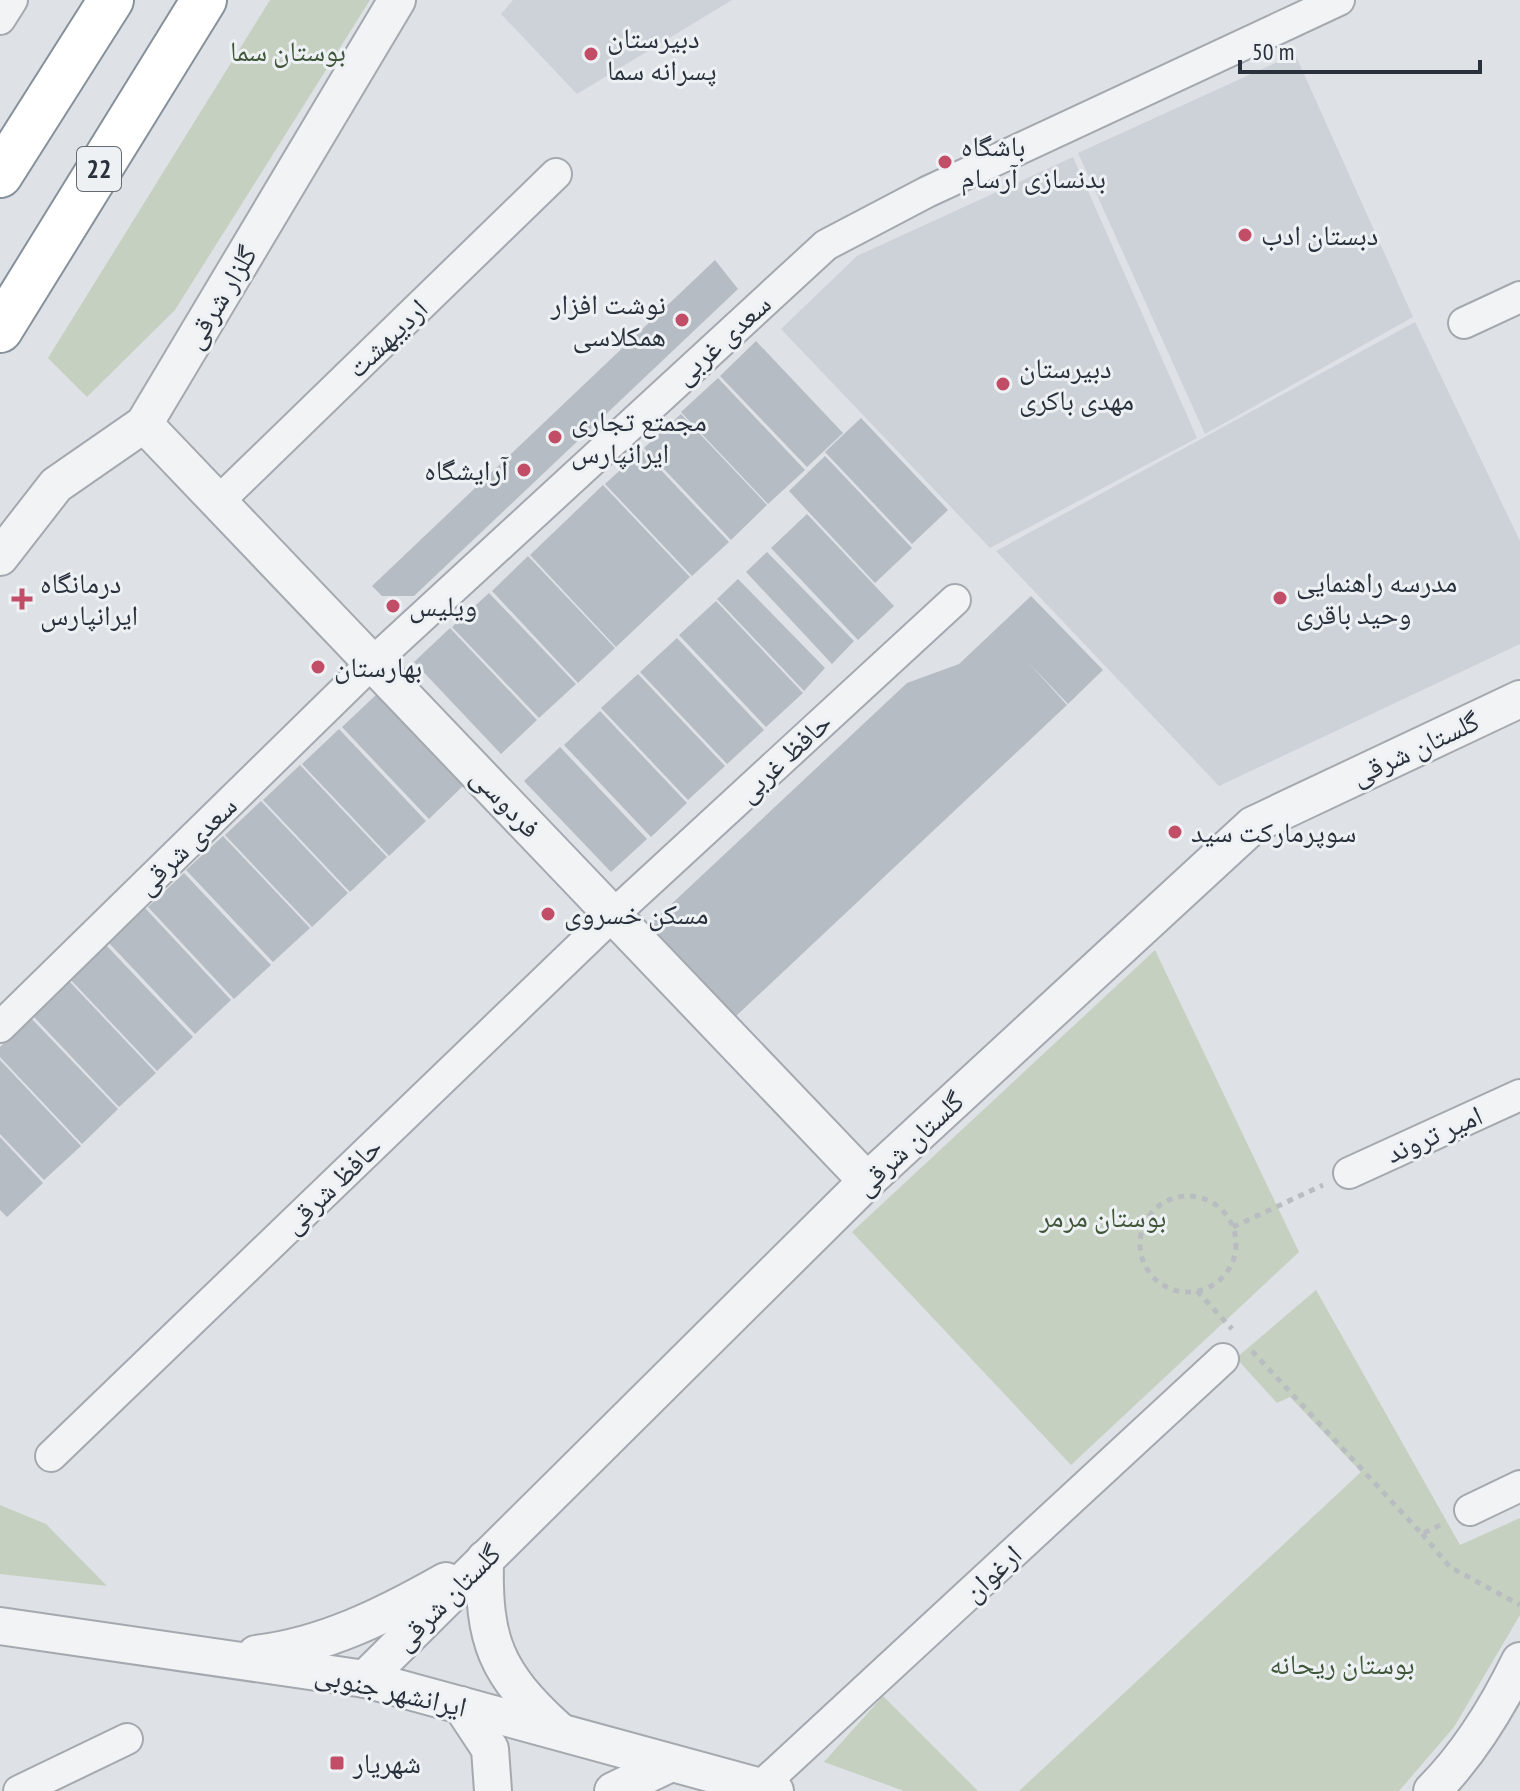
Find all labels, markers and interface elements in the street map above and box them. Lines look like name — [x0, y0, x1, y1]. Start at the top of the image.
place label: دبیرستان پسرانه سما — [607, 19, 717, 88]
scale bar — [1240, 24, 1480, 74]
park label: بوستان سما — [230, 32, 346, 69]
text: 50 m — [1252, 36, 1294, 67]
marker: دبیرستان پسرانه سما — [582, 45, 600, 63]
place label: باشگاه بدنسازی آرسام — [961, 127, 1106, 197]
road number: 22 — [77, 147, 121, 191]
marker: باشگاه بدنسازی آرسام — [936, 153, 954, 171]
place label: دبستان ادب — [1261, 216, 1378, 253]
marker: دبستان ادب — [1236, 226, 1254, 244]
street label: گلزار شرقی — [174, 238, 265, 355]
place label: نوشت افزار همکلاسی — [550, 285, 666, 354]
street label: سعدی غربی — [665, 285, 778, 392]
street label: اردیبهشت — [338, 290, 435, 385]
marker: نوشت افزار همکلاسی — [673, 311, 691, 329]
place label: دبیرستان مهدی باکری — [1019, 349, 1134, 418]
marker: دبیرستان مهدی باکری — [994, 375, 1012, 393]
place label: مجمتع تجاری ایرانپارس — [571, 402, 707, 471]
marker: مجمتع تجاری ایرانپارس — [546, 428, 564, 446]
place label: آرایشگاه — [424, 451, 509, 488]
marker: آرایشگاه — [515, 461, 533, 479]
place label: مدرسه راهنمایی وحید باقری — [1296, 563, 1457, 632]
place label: درمانگاه ایرانپارس — [40, 564, 138, 633]
place label: ویلیس — [409, 587, 477, 624]
marker: درمانگاه ایرانپارس — [11, 588, 33, 610]
marker: مدرسه راهنمایی وحید باقری — [1271, 589, 1289, 607]
marker: ویلیس — [384, 597, 402, 615]
place label: بهارستان — [334, 648, 422, 685]
marker: بهارستان — [309, 658, 327, 676]
street label: گلستان شرقی — [1345, 702, 1485, 793]
street label: حافظ غربی — [728, 703, 839, 810]
street label: فردوسی — [463, 758, 549, 845]
street label: سعدی شرقی — [127, 787, 244, 902]
place label: سوپرمارکت سید — [1191, 813, 1356, 850]
marker: سوپرمارکت سید — [1166, 823, 1184, 841]
place label: مسکن خسروی — [564, 895, 709, 932]
marker: مسکن خسروی — [539, 905, 557, 923]
street label: گلستان شرقی — [846, 1082, 972, 1203]
street label: امیر تروند — [1380, 1096, 1488, 1171]
street label: حافظ شرقی — [274, 1128, 389, 1241]
park label: بوستان مرمر — [1039, 1198, 1166, 1235]
street label: گلستان شرقی — [385, 1535, 509, 1658]
street label: ارغوان — [954, 1536, 1029, 1609]
park label: بوستان ریحانه — [1269, 1645, 1415, 1682]
street label: ایرانشهر جنوبی — [312, 1654, 471, 1725]
place label: شهریار — [352, 1744, 421, 1781]
marker: شهریار — [328, 1754, 346, 1772]

